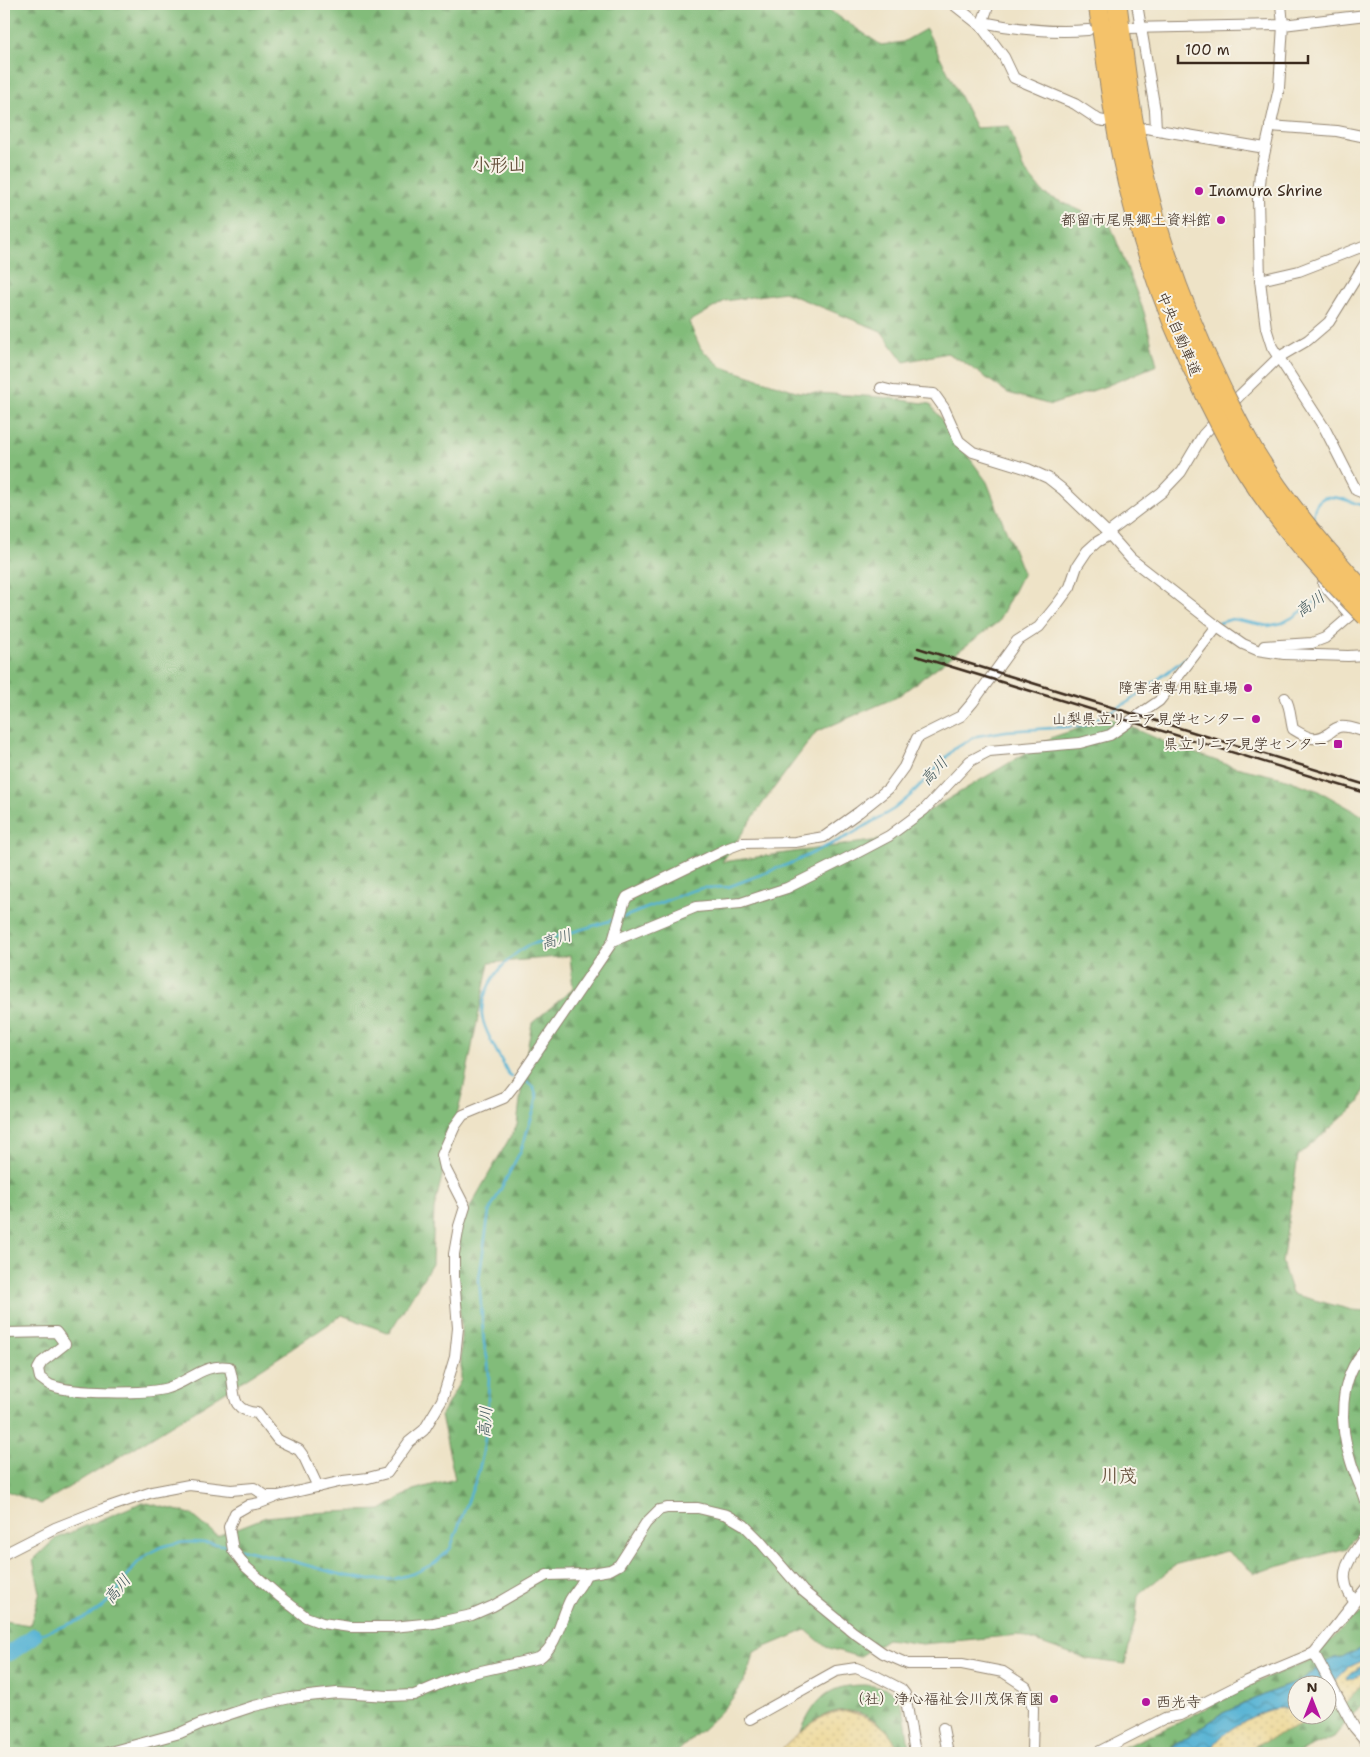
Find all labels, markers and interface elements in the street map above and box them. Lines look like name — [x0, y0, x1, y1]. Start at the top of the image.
scale bar — [1178, 32, 1308, 64]
text: 100 m — [1185, 40, 1230, 60]
district label: 小形山 — [472, 153, 526, 177]
place label: Inamura Shrine — [1209, 181, 1323, 201]
marker: Inamura Shrine — [1193, 185, 1205, 197]
place label: 都留市尾県郷土資料館 — [1061, 210, 1211, 230]
marker: 都留市尾県郷土資料館 — [1215, 214, 1227, 226]
street label: 中央自動車道 — [1152, 289, 1206, 379]
water label: 高川 — [1291, 586, 1329, 622]
place label: 障害者専用駐車場 — [1118, 678, 1238, 698]
marker: 障害者専用駐車場 — [1242, 682, 1254, 694]
place label: 山梨県立リニア見学センター — [1052, 709, 1246, 729]
marker: 山梨県立リニア見学センター — [1250, 713, 1262, 725]
place label: 県立リニア見学センター — [1164, 734, 1328, 754]
marker: 県立リニア見学センター — [1332, 738, 1344, 750]
water label: 高川 — [915, 752, 953, 790]
water label: 高川 — [538, 924, 574, 954]
water label: 高川 — [473, 1405, 497, 1439]
district label: 川茂 — [1101, 1464, 1137, 1488]
water label: 高川 — [99, 1570, 135, 1608]
north arrow — [1288, 1674, 1338, 1724]
text: N — [1306, 1678, 1318, 1696]
place label: （社）浄心福祉会川茂保育園 — [849, 1689, 1044, 1709]
place label: 西光寺 — [1156, 1692, 1201, 1712]
marker: （社）浄心福祉会川茂保育園 — [1048, 1693, 1060, 1705]
marker: 西光寺 — [1140, 1696, 1152, 1708]

